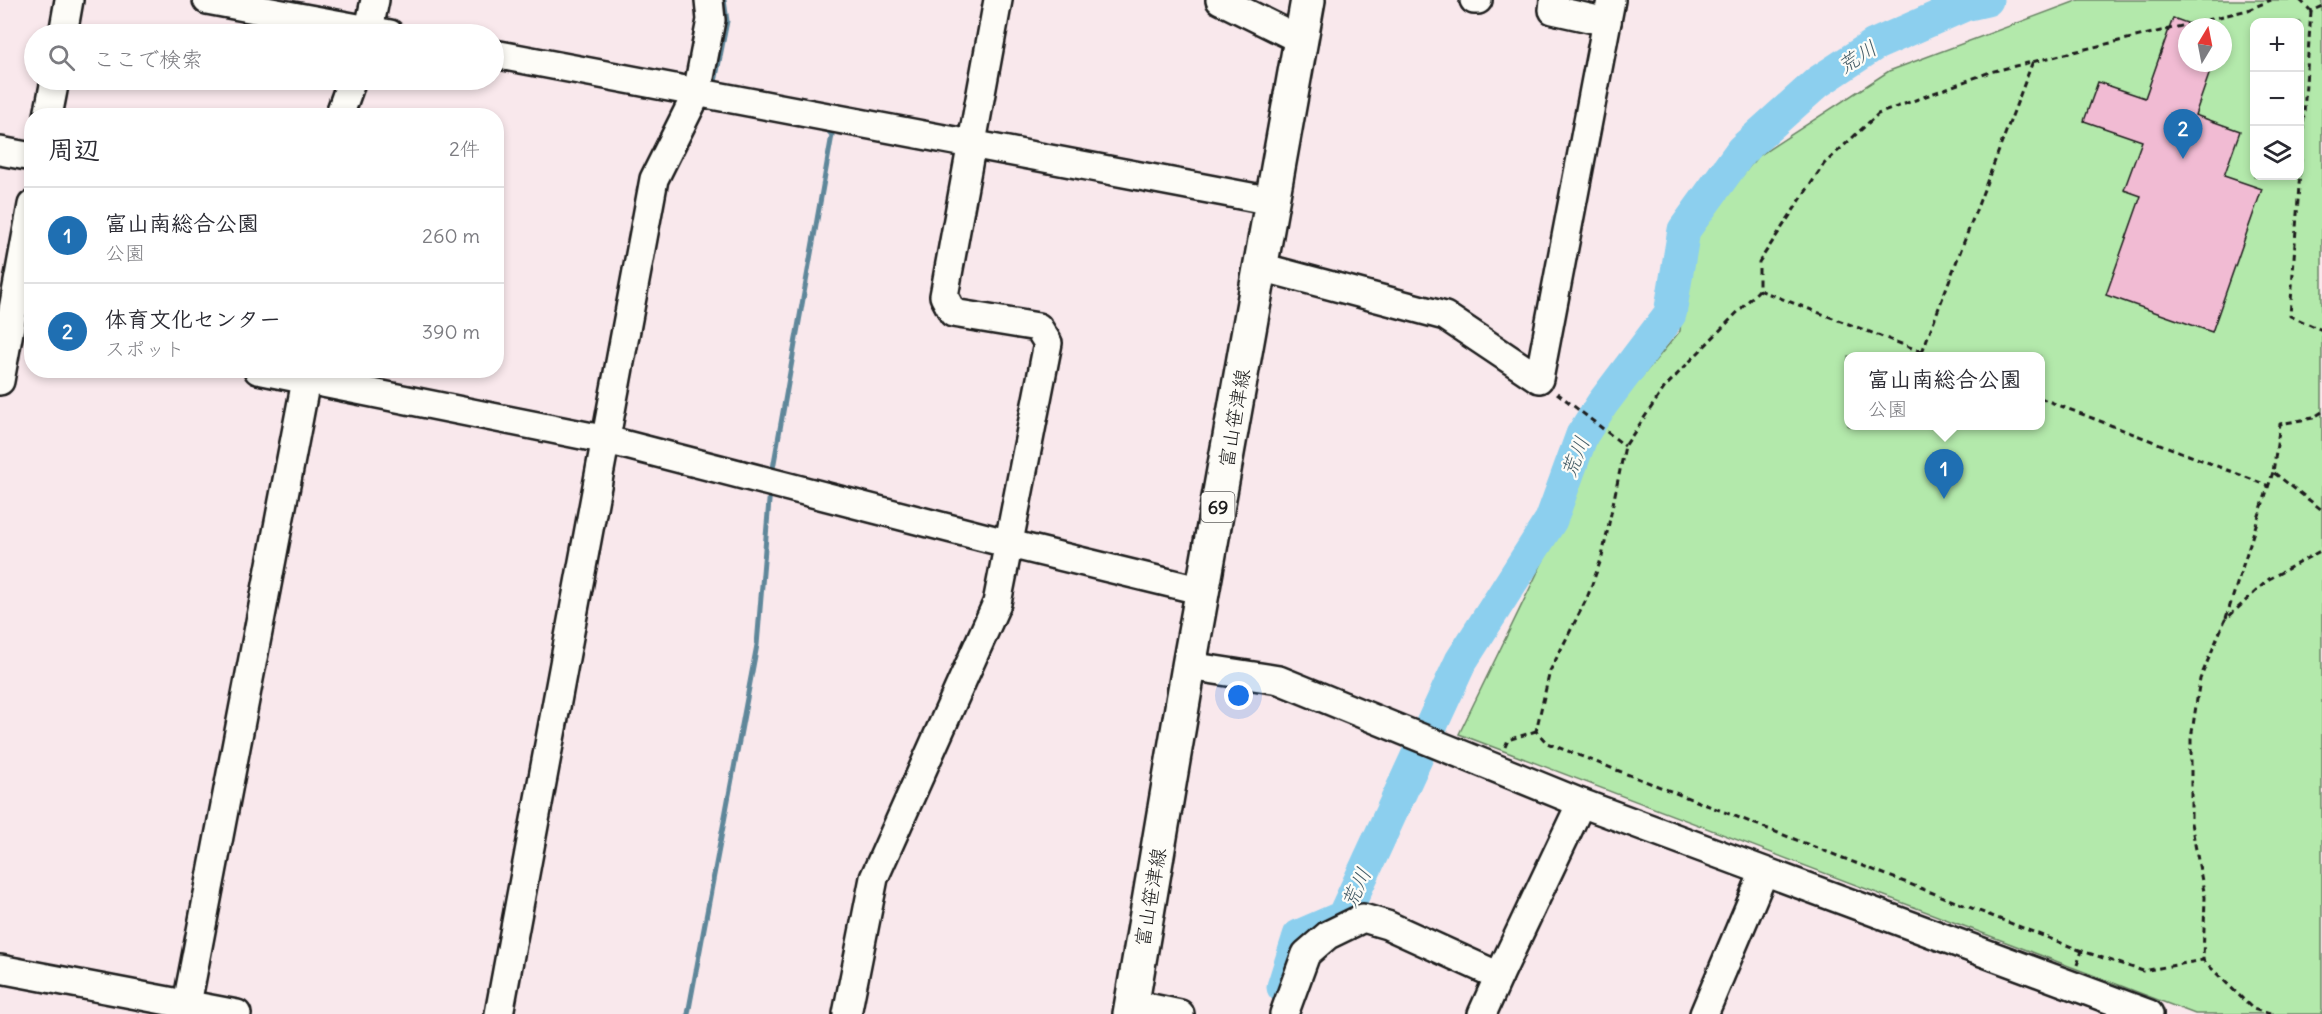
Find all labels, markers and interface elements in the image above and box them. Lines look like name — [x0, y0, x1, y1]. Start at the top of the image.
north arrow — [2178, 18, 2232, 72]
map controls — [2250, 18, 2304, 180]
button: + — [2250, 18, 2304, 72]
search box — [24, 24, 504, 90]
water label: 荒川 — [1832, 34, 1882, 80]
icon: search — [45, 41, 78, 74]
text: ここで検索 — [93, 45, 203, 73]
button: − — [2250, 72, 2304, 126]
pin: 2 — [2164, 110, 2202, 159]
button: layers — [2250, 126, 2304, 180]
text: 周辺 — [48, 133, 100, 166]
text: 2件 — [449, 136, 480, 161]
text: 富山南総合公園 — [105, 209, 259, 237]
text: 1 — [64, 223, 71, 248]
text: 260 m — [422, 223, 480, 248]
text: 公園 — [105, 240, 145, 265]
text: 体育文化センター — [105, 305, 281, 333]
text: 2 — [62, 319, 73, 344]
text: 390 m — [422, 319, 480, 344]
text: スポット — [105, 336, 185, 361]
popup — [1844, 352, 2045, 430]
text: 富山南総合公園 — [1867, 365, 2022, 393]
street label: 富山笹津線 — [1213, 367, 1255, 469]
text: 公園 — [1867, 396, 1907, 421]
water label: 荒川 — [1555, 432, 1595, 482]
pin: 1 — [1924, 450, 1964, 499]
road number: 69 — [1202, 492, 1234, 522]
your location — [1224, 681, 1253, 710]
street label: 富山笹津線 — [1129, 846, 1171, 948]
water label: 荒川 — [1335, 863, 1377, 913]

